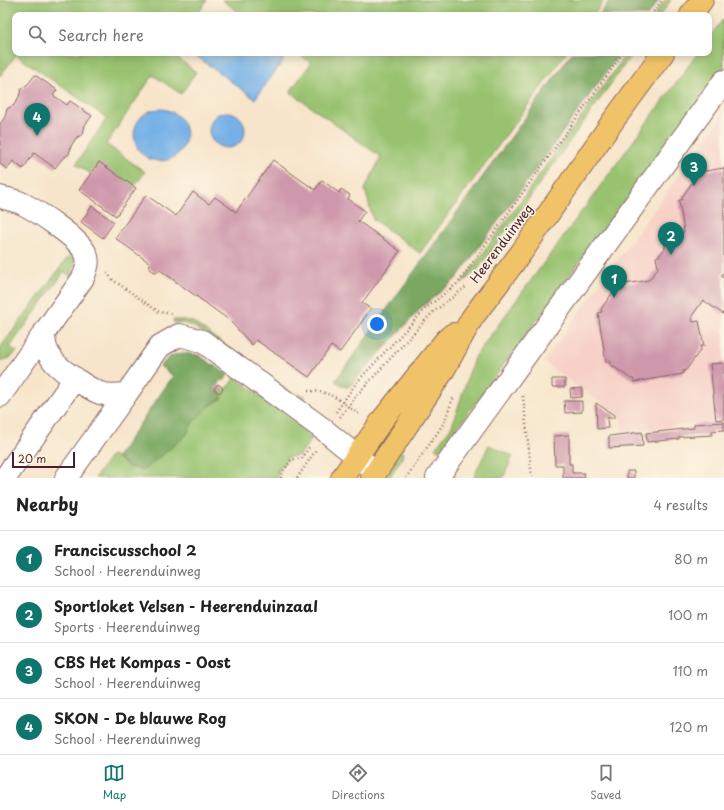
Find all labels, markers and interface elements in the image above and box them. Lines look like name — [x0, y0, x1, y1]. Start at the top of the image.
search box — [12, 12, 712, 56]
icon: search — [26, 23, 48, 45]
text: Search here — [58, 23, 144, 46]
pin: 4 — [24, 103, 50, 136]
pin: 3 — [681, 153, 707, 186]
street label: Heerenduinweg — [465, 199, 537, 287]
pin: 2 — [658, 222, 684, 255]
pin: 1 — [601, 265, 627, 298]
your location — [367, 314, 387, 334]
scale bar — [12, 450, 75, 469]
text: 20 m — [18, 450, 46, 467]
text: Nearby — [16, 491, 78, 517]
text: 4 results — [654, 495, 708, 514]
text: Franciscusschool 2 — [54, 538, 197, 561]
text: 1 — [26, 549, 32, 568]
text: 80 m — [674, 549, 708, 568]
text: School · Heerenduinweg — [54, 561, 201, 580]
text: Sportloket Velsen - Heerenduinzaal — [54, 594, 318, 617]
text: 2 — [24, 605, 34, 624]
text: 100 m — [668, 605, 708, 624]
text: Sports · Heerenduinweg — [54, 617, 200, 636]
text: CBS Het Kompas - Oost — [54, 650, 231, 673]
text: 3 — [25, 661, 33, 680]
text: 110 m — [673, 661, 708, 680]
text: School · Heerenduinweg — [54, 673, 201, 692]
text: SKON - De blauwe Rog — [54, 706, 226, 729]
text: 4 — [25, 717, 33, 736]
text: 120 m — [669, 717, 708, 736]
text: School · Heerenduinweg — [54, 729, 201, 748]
tab: Map — [103, 762, 126, 803]
tab: Directions — [331, 762, 385, 803]
tab: Saved — [590, 762, 621, 803]

